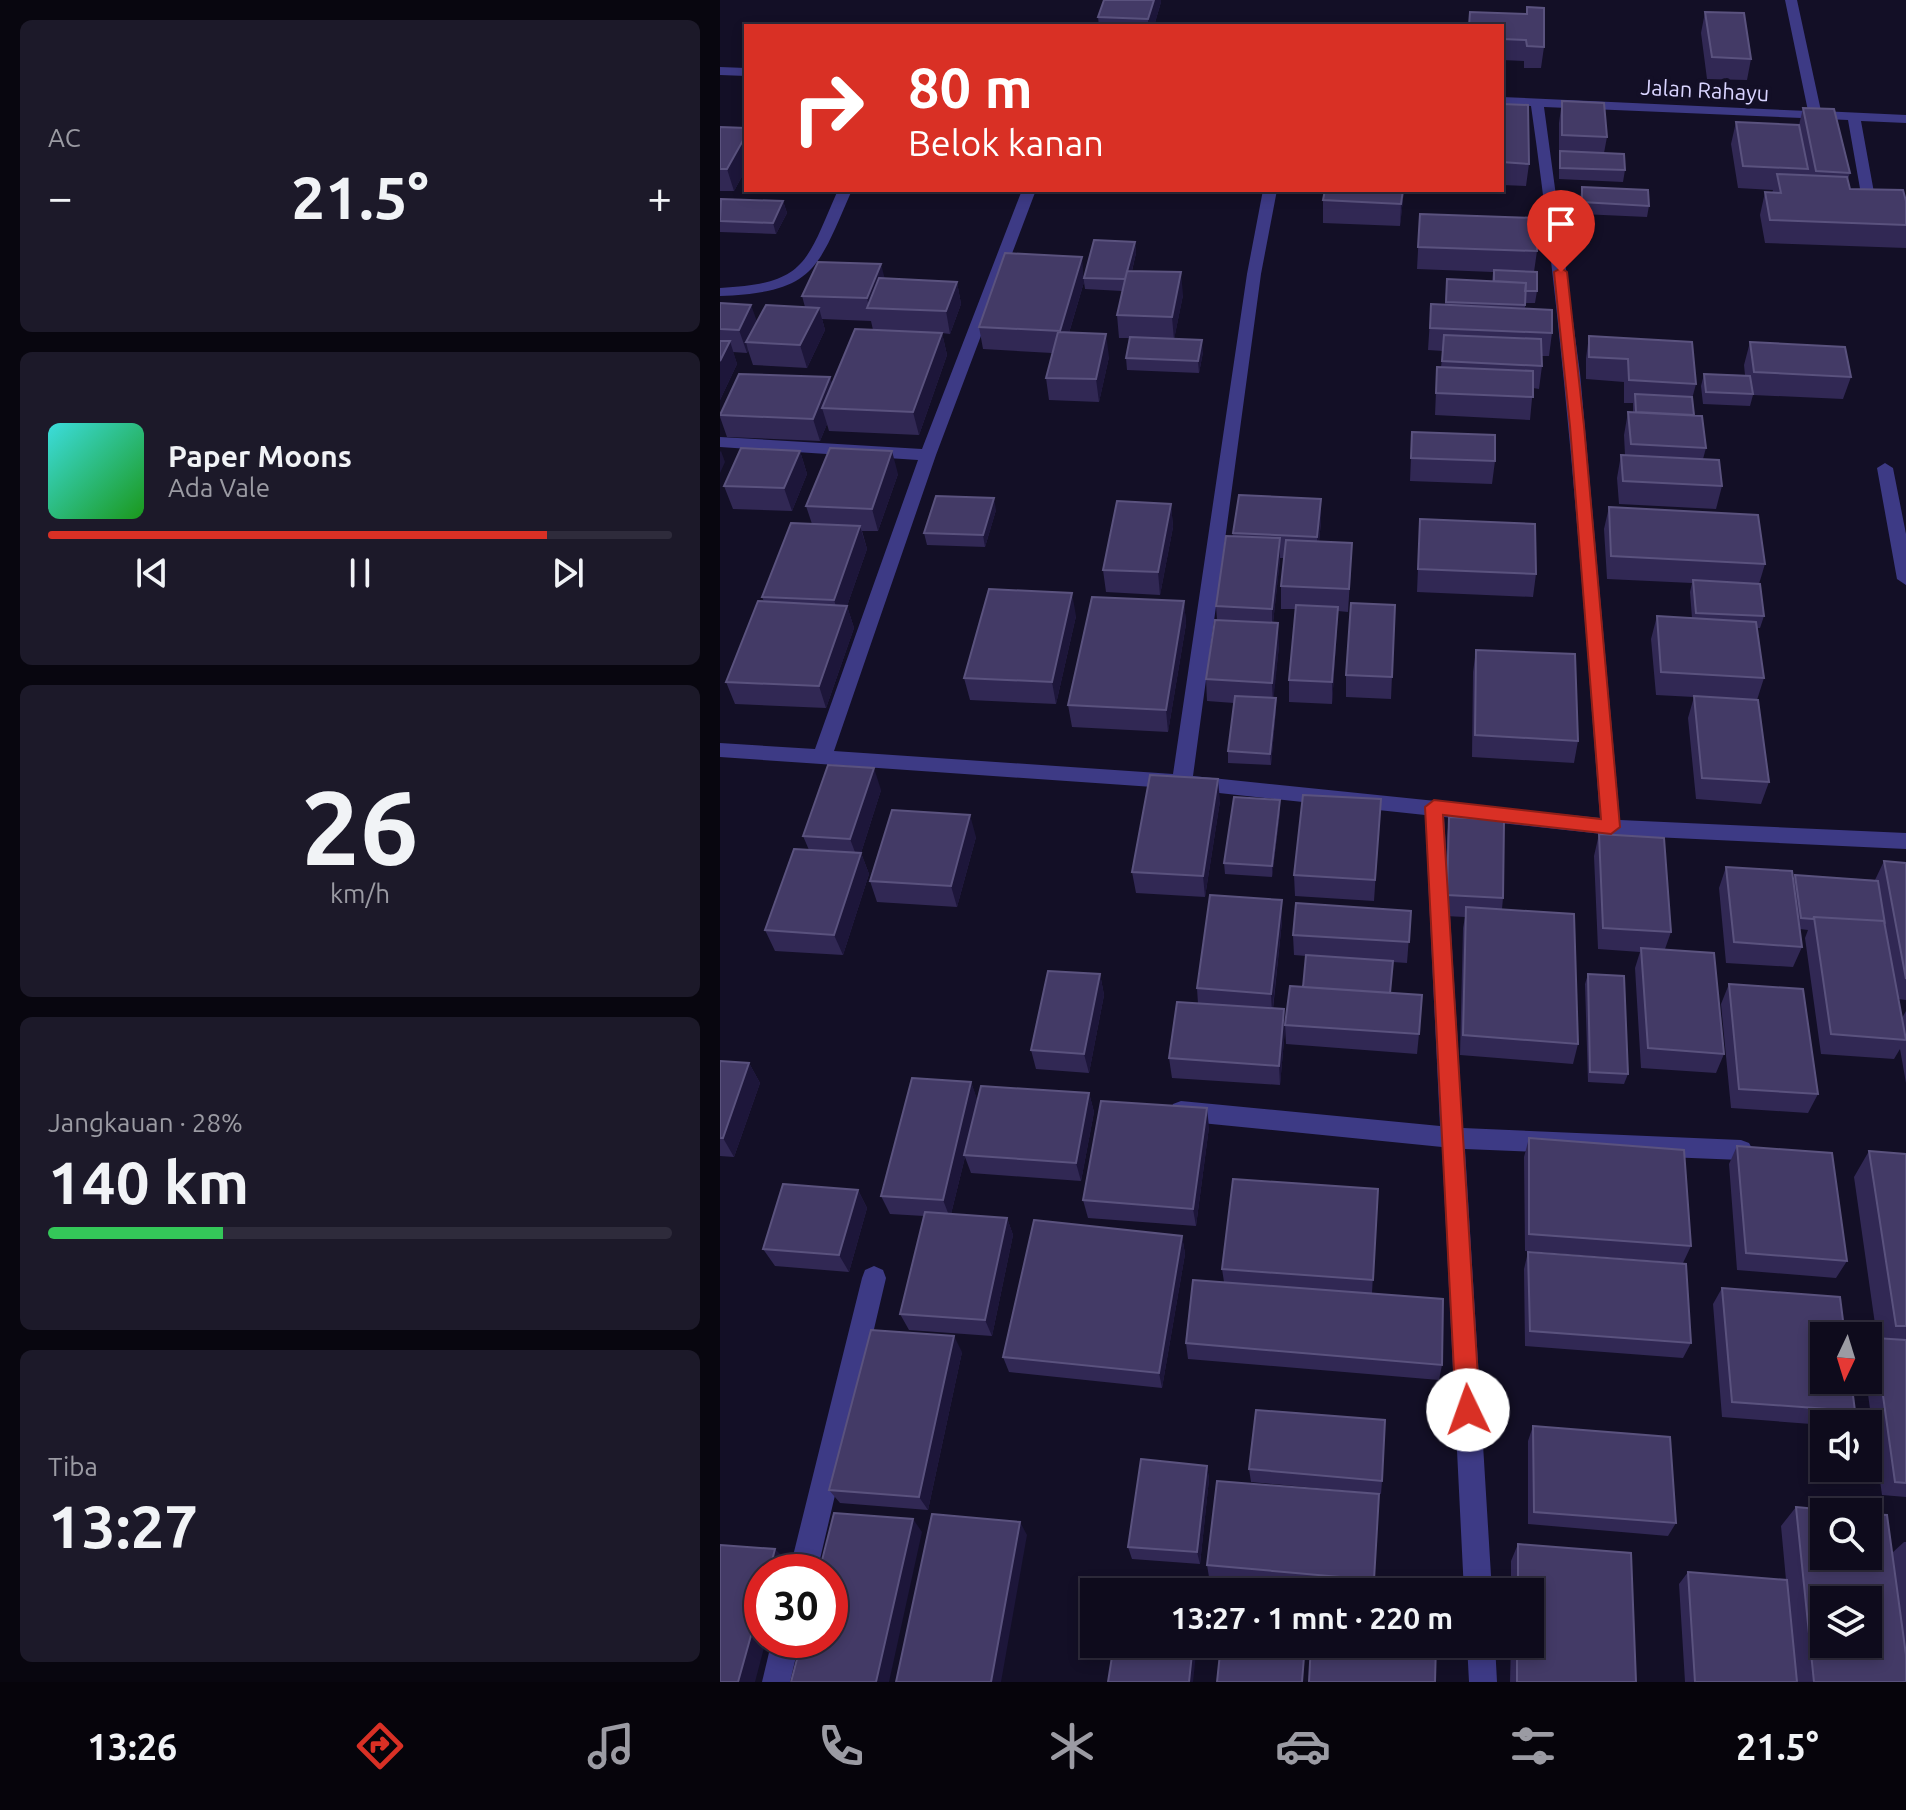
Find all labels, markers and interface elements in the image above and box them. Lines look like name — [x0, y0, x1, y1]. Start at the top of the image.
icon: right — [776, 56, 880, 160]
text: 80 m — [908, 56, 1033, 119]
street label: Jalan Rahayu — [1640, 74, 1770, 105]
text: Belok kanan — [908, 122, 1104, 163]
text: AC — [48, 123, 81, 152]
text: 21.5° — [291, 163, 429, 230]
text: − — [48, 172, 73, 221]
text: + — [647, 172, 672, 221]
pin — [1527, 190, 1595, 272]
icon: arrive — [1539, 202, 1583, 246]
text: Paper Moons — [168, 439, 352, 473]
text: Ada Vale — [168, 473, 270, 502]
icon: previous — [130, 551, 174, 595]
icon: pause — [338, 551, 382, 595]
icon: next — [546, 551, 590, 595]
text: 26 — [301, 768, 419, 885]
text: km/h — [330, 879, 390, 908]
text: Jangkauan · 28% — [48, 1108, 243, 1137]
text: 140 km — [48, 1148, 249, 1215]
north arrow — [1810, 1322, 1882, 1394]
map controls — [1810, 1322, 1882, 1658]
position arrow — [1426, 1368, 1510, 1452]
button: sound — [1810, 1410, 1882, 1482]
text: Tiba — [48, 1452, 98, 1481]
text: 13:27 — [48, 1492, 198, 1559]
button: search — [1810, 1498, 1882, 1570]
speed limit sign: 30 — [744, 1554, 848, 1658]
button: layers — [1810, 1586, 1882, 1658]
text: 13:27 · 1 mnt · 220 m — [1171, 1601, 1453, 1635]
icon: directions — [352, 1718, 408, 1774]
icon: music — [583, 1718, 639, 1774]
icon: phone — [813, 1718, 869, 1774]
icon: climate — [1044, 1718, 1100, 1774]
icon: car — [1275, 1718, 1331, 1774]
icon: filters — [1505, 1718, 1561, 1774]
text: 13:26 — [87, 1726, 177, 1767]
text: 21.5° — [1736, 1726, 1819, 1767]

